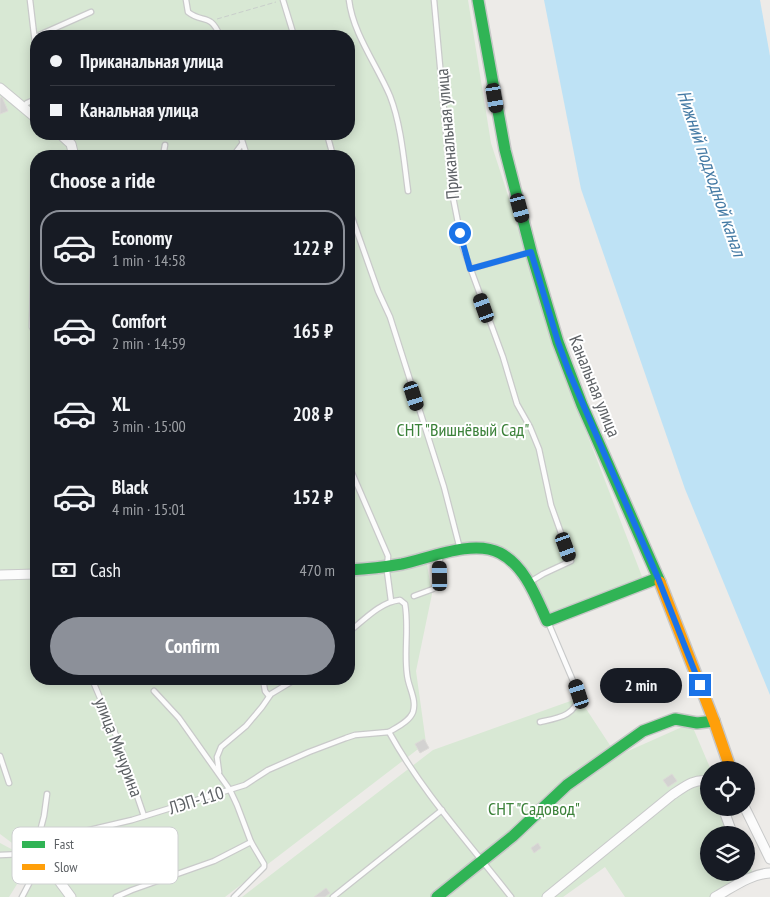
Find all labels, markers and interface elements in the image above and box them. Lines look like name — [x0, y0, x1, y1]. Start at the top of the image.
text: Приканальная улица — [80, 49, 223, 73]
street label: Приканальная улица — [430, 68, 464, 200]
car — [485, 82, 504, 114]
water label: Нижний подходной канал — [672, 87, 752, 260]
text: Канальная улица — [80, 98, 198, 122]
text: Choose a ride — [50, 166, 155, 194]
car — [508, 192, 531, 224]
route start — [449, 222, 471, 244]
icon: car — [52, 225, 97, 270]
text: Economy — [112, 226, 172, 250]
text: 122 ₽ — [293, 236, 333, 260]
text: 1 min · 14:58 — [112, 250, 186, 270]
car — [471, 291, 496, 325]
icon: car — [52, 308, 97, 353]
text: Comfort — [112, 309, 166, 333]
text: 165 ₽ — [293, 319, 333, 343]
street label: Канальная улица — [564, 332, 626, 440]
text: 2 min · 14:59 — [112, 333, 186, 353]
car — [402, 379, 425, 413]
icon: car — [52, 391, 97, 436]
text: XL — [112, 392, 130, 416]
text: 208 ₽ — [293, 402, 333, 426]
text: 3 min · 15:00 — [112, 416, 186, 436]
park label: СНТ "Вишнёвый Сад" — [397, 418, 529, 441]
icon: car — [52, 474, 97, 519]
text: Black — [112, 475, 148, 499]
text: 152 ₽ — [293, 485, 333, 509]
text: 4 min · 15:01 — [112, 499, 186, 519]
car — [553, 530, 578, 564]
icon: cash — [50, 556, 78, 584]
text: Cash — [90, 558, 121, 582]
text: 470 m — [300, 560, 335, 580]
car — [432, 561, 447, 591]
button: Confirm — [50, 617, 335, 675]
callout: 2 min — [600, 668, 682, 702]
route end — [689, 674, 711, 696]
text: 2 min — [625, 675, 657, 695]
car — [567, 677, 590, 711]
street label: улица Мичурина — [89, 694, 149, 800]
map controls — [700, 761, 755, 881]
button: locate — [700, 761, 755, 816]
street label: ЛЭП-110 — [165, 781, 226, 820]
park label: СНТ "Садовод" — [488, 797, 580, 820]
button: layers — [700, 826, 755, 881]
legend — [12, 827, 178, 884]
text: Fast — [54, 835, 74, 853]
text: Slow — [54, 858, 78, 876]

